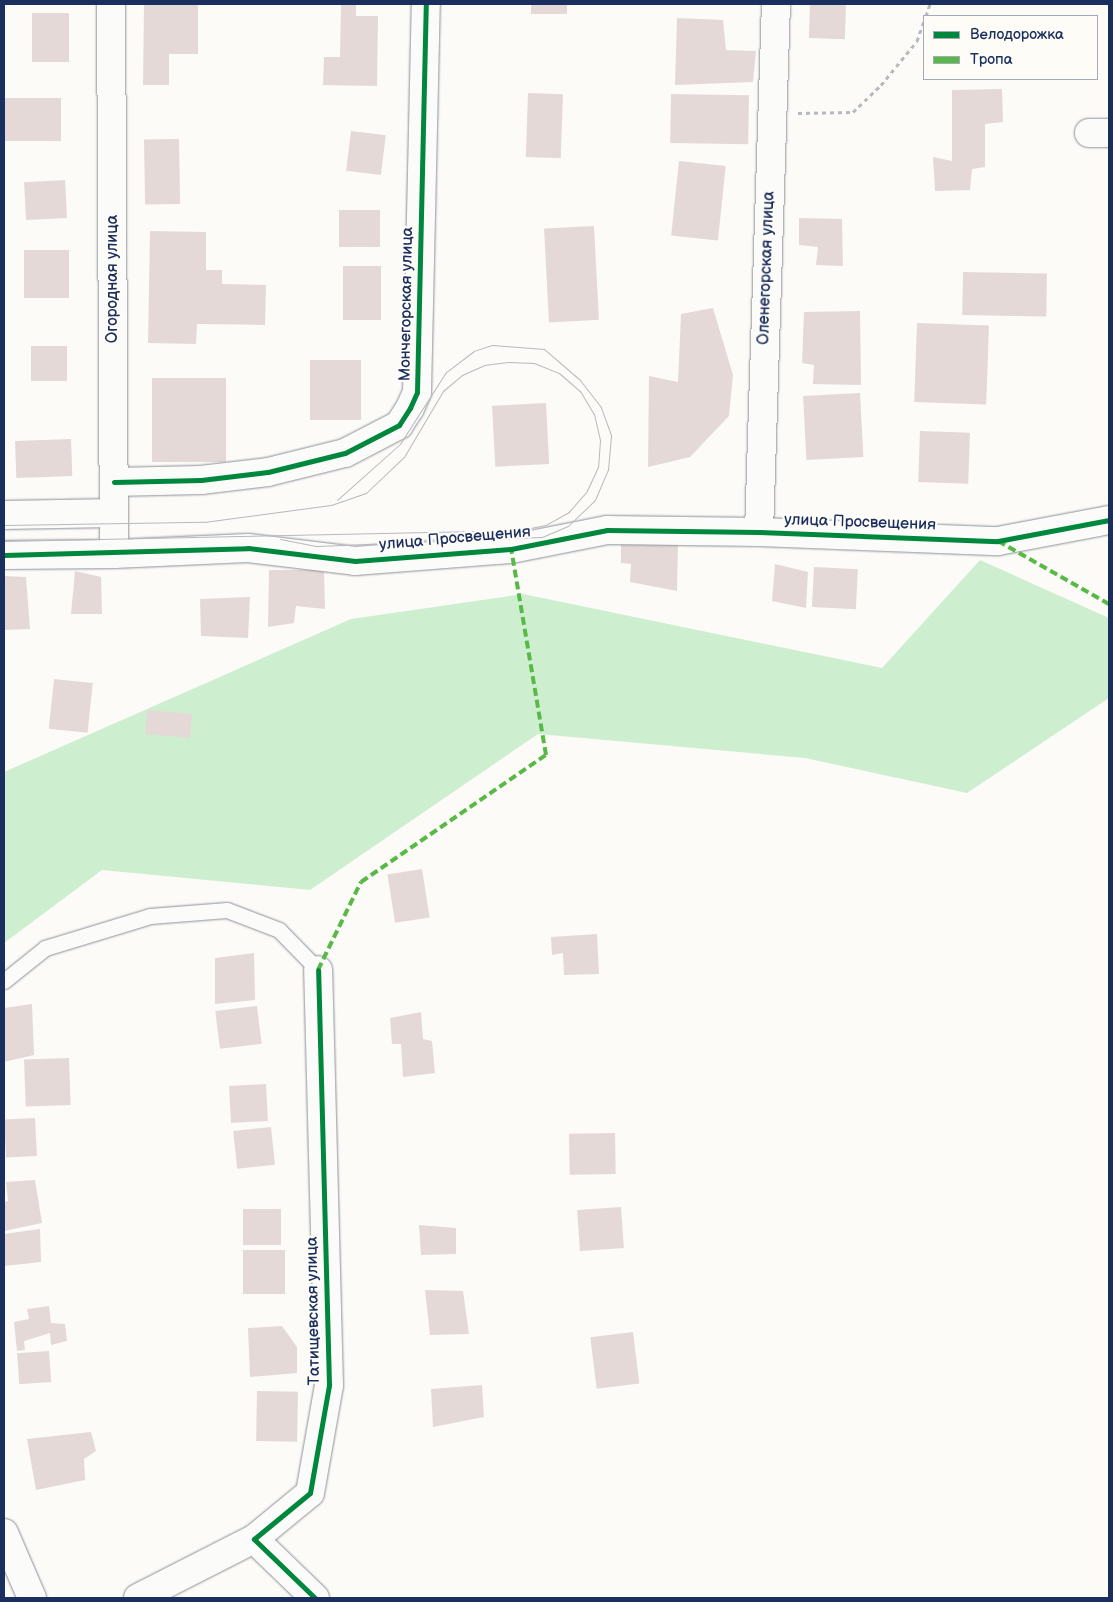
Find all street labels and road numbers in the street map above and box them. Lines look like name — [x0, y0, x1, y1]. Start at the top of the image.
street label: Оленегорская улица — [755, 191, 779, 345]
street label: Огородная улица — [103, 215, 123, 343]
street label: Мончегорская улица — [396, 227, 418, 381]
street label: улица Просвещения — [784, 511, 936, 535]
street label: улица Просвещения — [378, 523, 532, 555]
street label: Татищевская улица — [303, 1237, 325, 1385]

